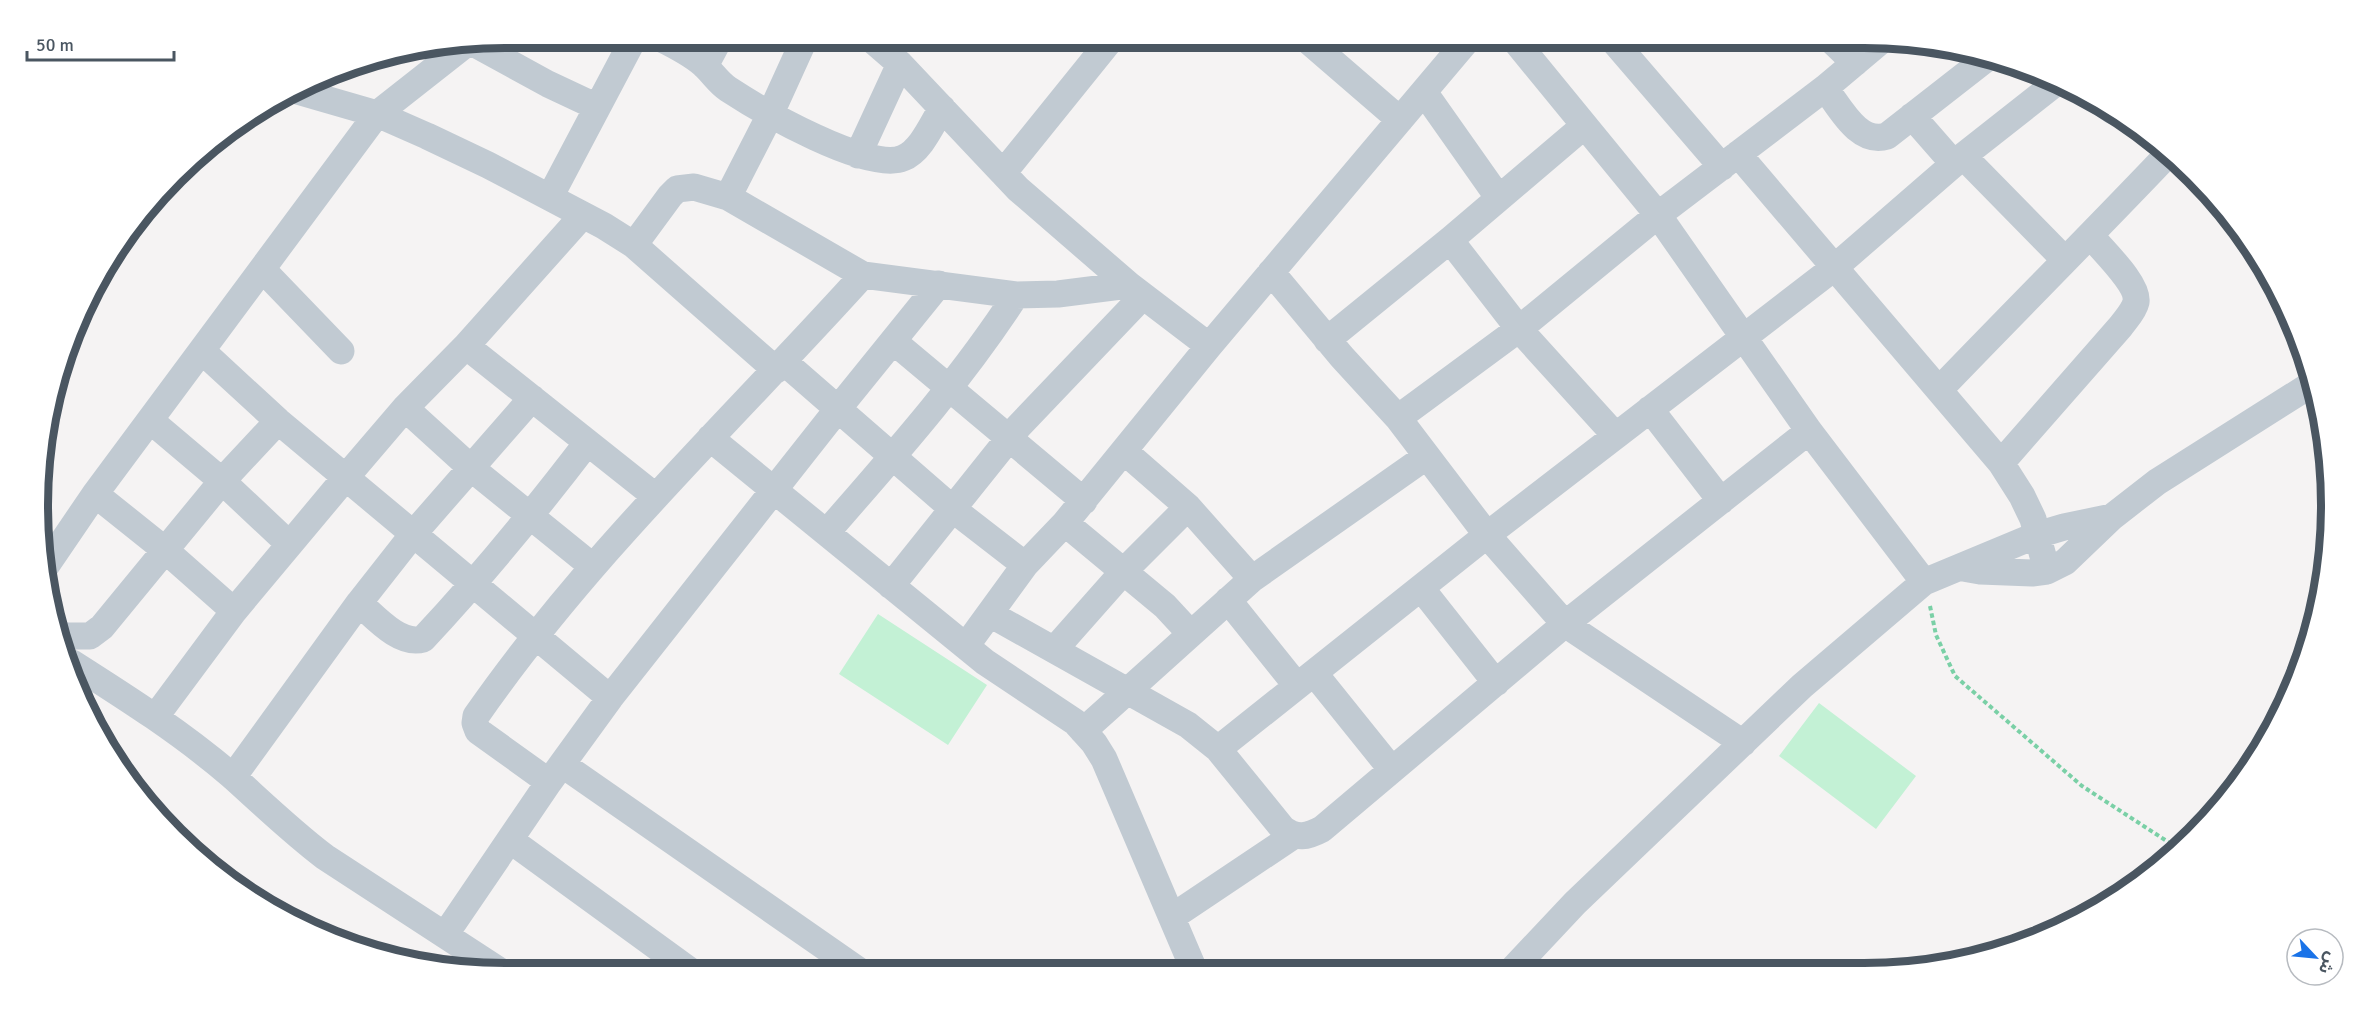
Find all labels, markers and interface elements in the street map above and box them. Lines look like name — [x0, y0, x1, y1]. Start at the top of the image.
scale bar — [27, 24, 174, 62]
text: 50 m — [36, 34, 74, 56]
north arrow — [2285, 927, 2345, 987]
text: ش — [2314, 949, 2341, 977]

